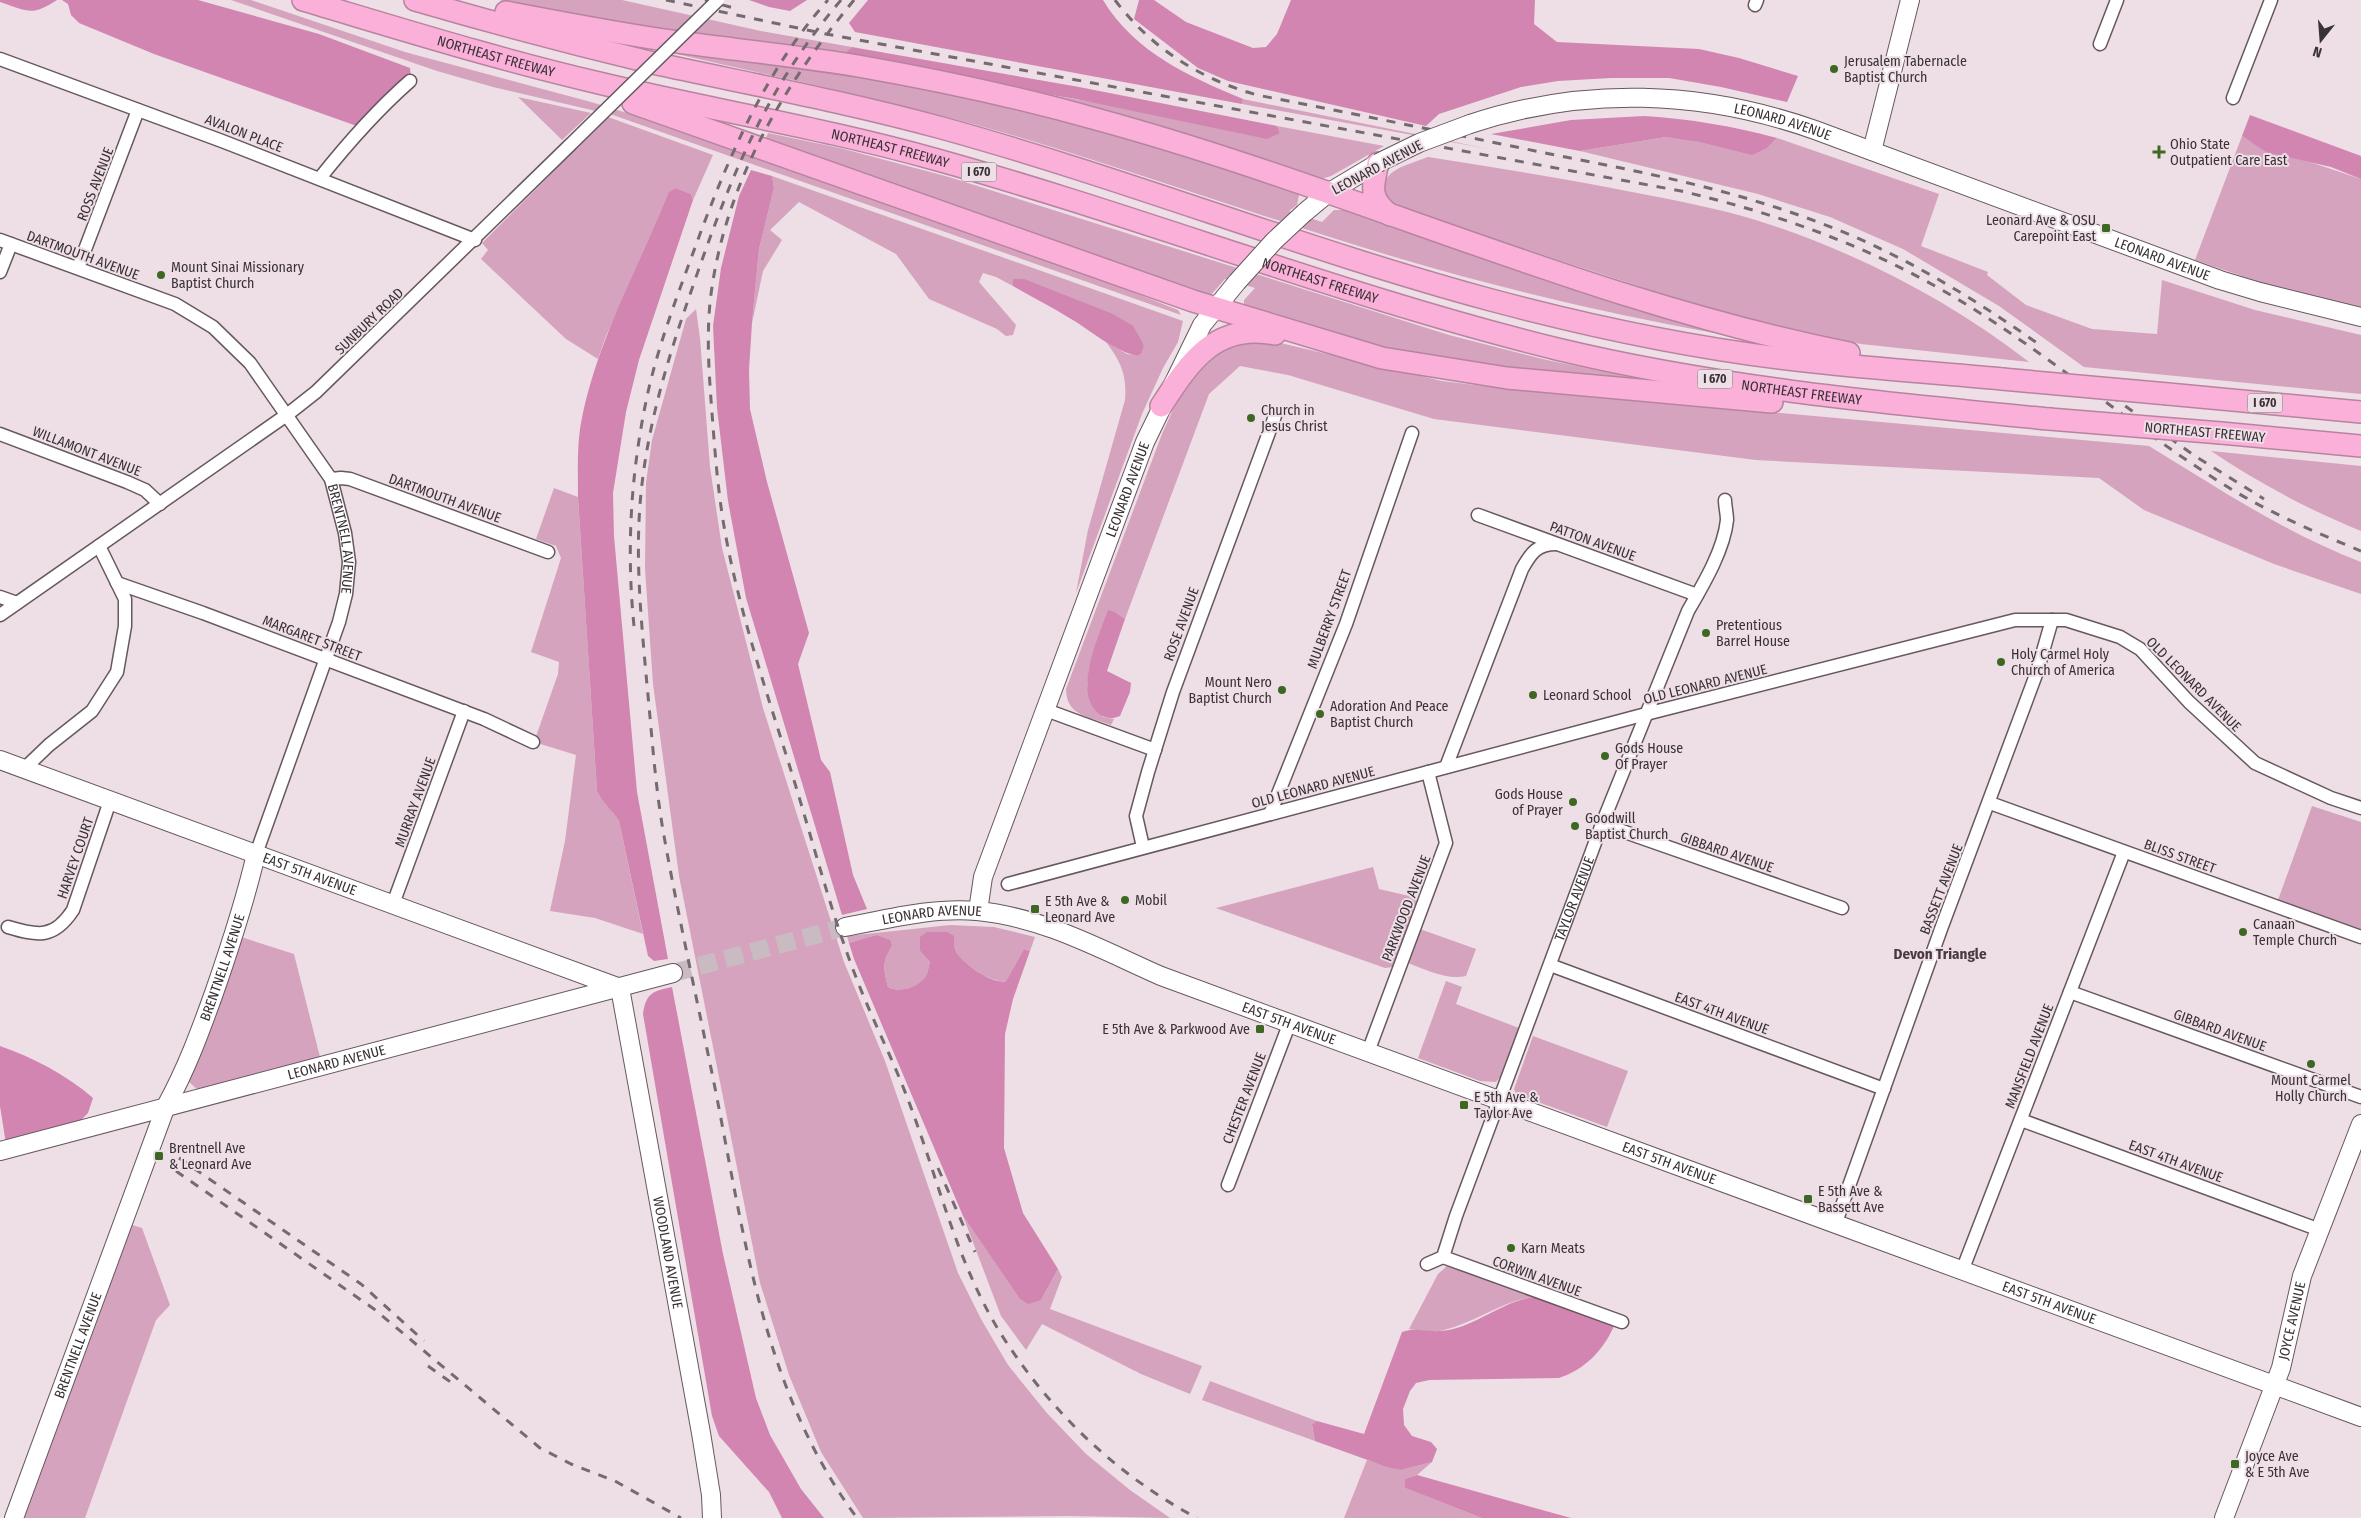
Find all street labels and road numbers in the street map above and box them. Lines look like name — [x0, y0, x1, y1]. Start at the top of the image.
street label: NORTHEAST FREEWAY — [435, 32, 556, 81]
street label: LEONARD AVENUE — [1732, 100, 1834, 144]
street label: AVALON PLACE — [202, 111, 286, 156]
street label: NORTHEAST FREEWAY — [830, 126, 951, 172]
street label: LEONARD AVENUE — [1329, 136, 1426, 199]
street label: ROSS AVENUE — [74, 145, 117, 223]
road number: I 670 — [962, 162, 996, 182]
street label: DARTMOUTH AVENUE — [24, 227, 142, 284]
street label: LEONARD AVENUE — [2112, 234, 2213, 285]
street label: NORTHEAST FREEWAY — [1260, 254, 1380, 307]
street label: SUNBURY ROAD — [332, 284, 407, 358]
road number: I 670 — [1698, 369, 1732, 388]
street label: NORTHEAST FREEWAY — [1740, 376, 1863, 409]
road number: I 670 — [2248, 393, 2282, 412]
street label: NORTHEAST FREEWAY — [2144, 419, 2266, 446]
street label: WILLAMONT AVENUE — [30, 423, 144, 480]
street label: LEONARD AVENUE — [1102, 439, 1153, 540]
street label: DARTMOUTH AVENUE — [386, 470, 504, 527]
street label: BRENTNELL AVENUE — [324, 482, 357, 595]
street label: PATTON AVENUE — [1547, 518, 1639, 565]
street label: MULBERRY STREET — [1304, 567, 1355, 671]
street label: ROSE AVENUE — [1160, 585, 1203, 663]
street label: MARGARET STREET — [260, 612, 364, 665]
street label: OLD LEONARD AVENUE — [2143, 633, 2245, 736]
street label: OLD LEONARD AVENUE — [1642, 661, 1769, 708]
street label: MURRAY AVENUE — [391, 754, 440, 850]
street label: OLD LEONARD AVENUE — [1250, 763, 1377, 812]
street label: HARVEY COURT — [54, 815, 98, 901]
street label: GIBBARD AVENUE — [1678, 829, 1776, 877]
street label: BLISS STREET — [2142, 836, 2218, 877]
street label: BASSETT AVENUE — [1916, 841, 1967, 937]
street label: EAST 5TH AVENUE — [260, 849, 359, 900]
street label: PARKWOOD AVENUE — [1378, 852, 1435, 964]
street label: TAYLOR AVENUE — [1551, 854, 1598, 944]
street label: LEONARD AVENUE — [880, 902, 983, 929]
street label: BRENTNELL AVENUE — [197, 912, 249, 1023]
street label: EAST 4TH AVENUE — [1672, 989, 1772, 1039]
street label: EAST 5TH AVENUE — [1240, 999, 1339, 1049]
street label: MANSFIELD AVENUE — [2002, 1001, 2057, 1111]
street label: GIBBARD AVENUE — [2171, 1006, 2269, 1055]
street label: LEONARD AVENUE — [286, 1041, 388, 1084]
street label: CHESTER AVENUE — [1219, 1050, 1270, 1146]
street label: EAST 4TH AVENUE — [2126, 1137, 2226, 1187]
street label: EAST 5TH AVENUE — [1620, 1138, 1719, 1188]
street label: WOODLAND AVENUE — [649, 1195, 686, 1311]
street label: CORWIN AVENUE — [1490, 1253, 1584, 1301]
street label: EAST 5TH AVENUE — [2000, 1278, 2099, 1328]
street label: JOYCE AVENUE — [2275, 1280, 2310, 1362]
street label: BRENTNELL AVENUE — [51, 1290, 106, 1401]

